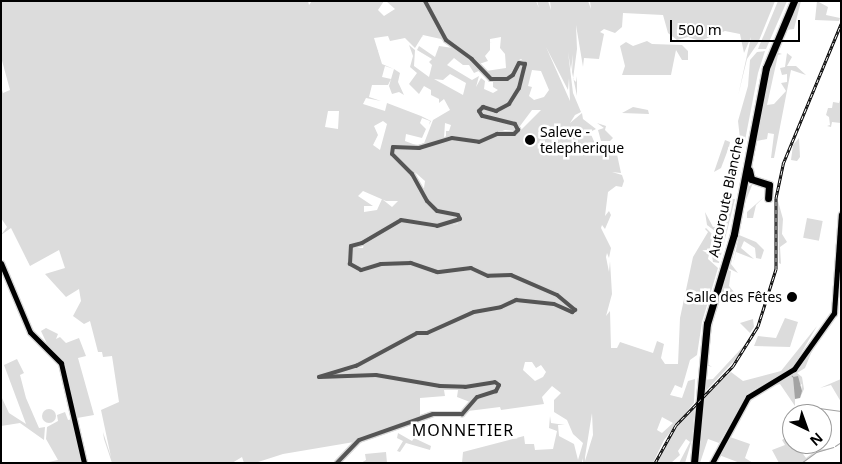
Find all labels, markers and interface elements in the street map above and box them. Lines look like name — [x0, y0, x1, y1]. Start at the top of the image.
scale bar — [672, 10, 802, 42]
text: 500 m — [678, 19, 722, 39]
place label: Saleve - telepherique — [540, 124, 624, 156]
marker: Saleve - telepherique — [524, 134, 536, 146]
street label: Autoroute Blanche — [705, 135, 747, 259]
place label: Salle des Fêtes — [686, 289, 782, 305]
marker: Salle des Fêtes — [786, 291, 798, 303]
north arrow — [782, 404, 832, 454]
district label: MONNETIER — [411, 420, 515, 440]
text: N — [806, 429, 827, 451]

